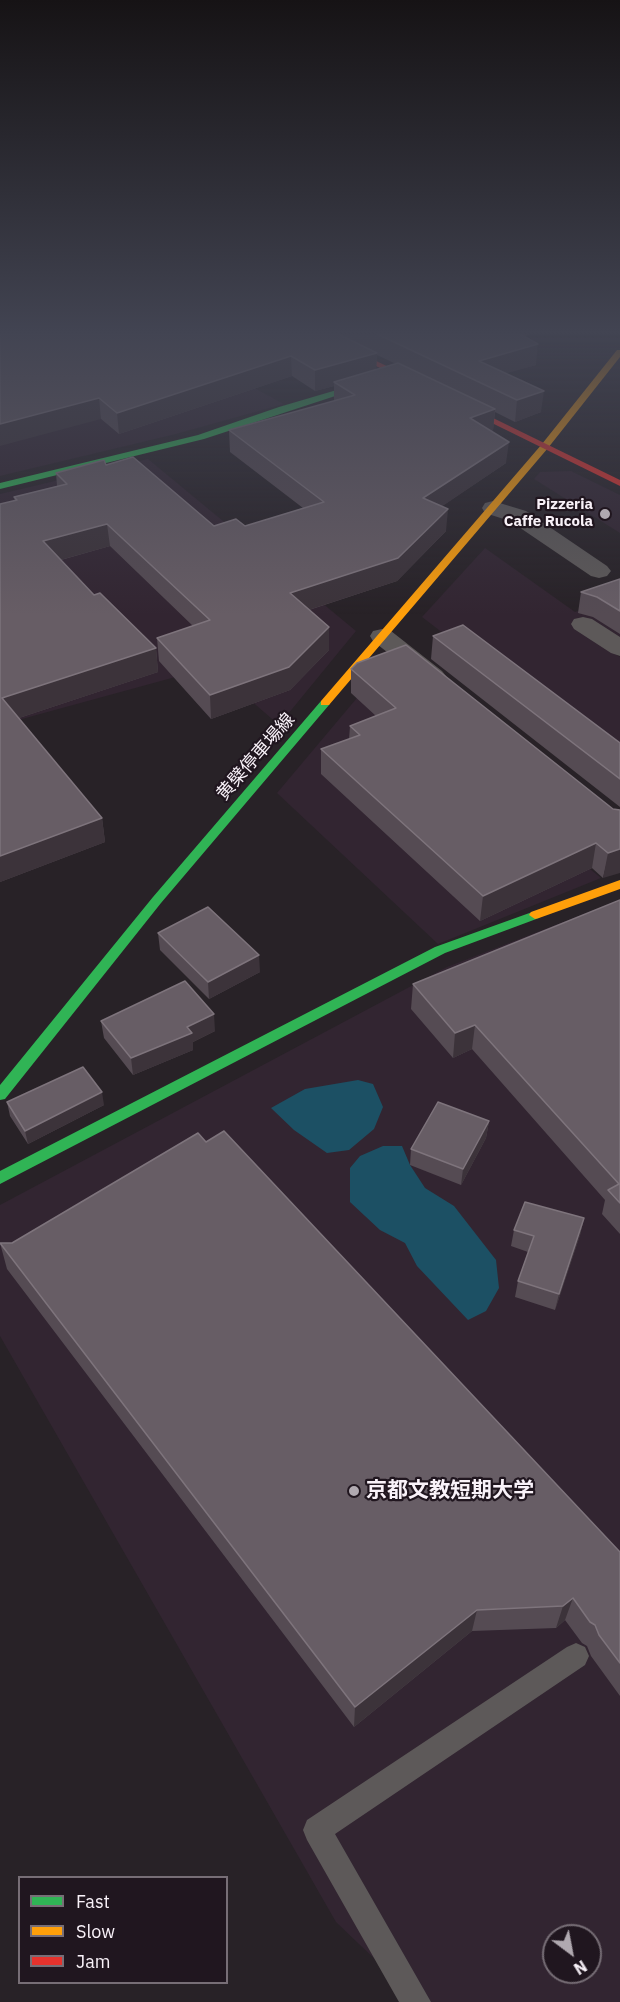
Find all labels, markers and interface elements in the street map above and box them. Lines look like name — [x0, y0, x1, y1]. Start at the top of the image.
place label: Pizzeria Caffe Rucola — [504, 496, 593, 531]
marker: Pizzeria Caffe Rucola — [598, 507, 612, 521]
street label: 黄檗停車場線 — [212, 709, 300, 805]
place label: 京都文教短期大学 — [366, 1478, 534, 1504]
marker: 京都文教短期大学 — [347, 1484, 361, 1498]
legend — [18, 1876, 228, 1984]
text: Fast — [76, 1890, 110, 1913]
text: Slow — [76, 1920, 115, 1943]
north arrow — [542, 1924, 602, 1984]
text: Jam — [76, 1950, 111, 1973]
text: N — [570, 1956, 591, 1979]

